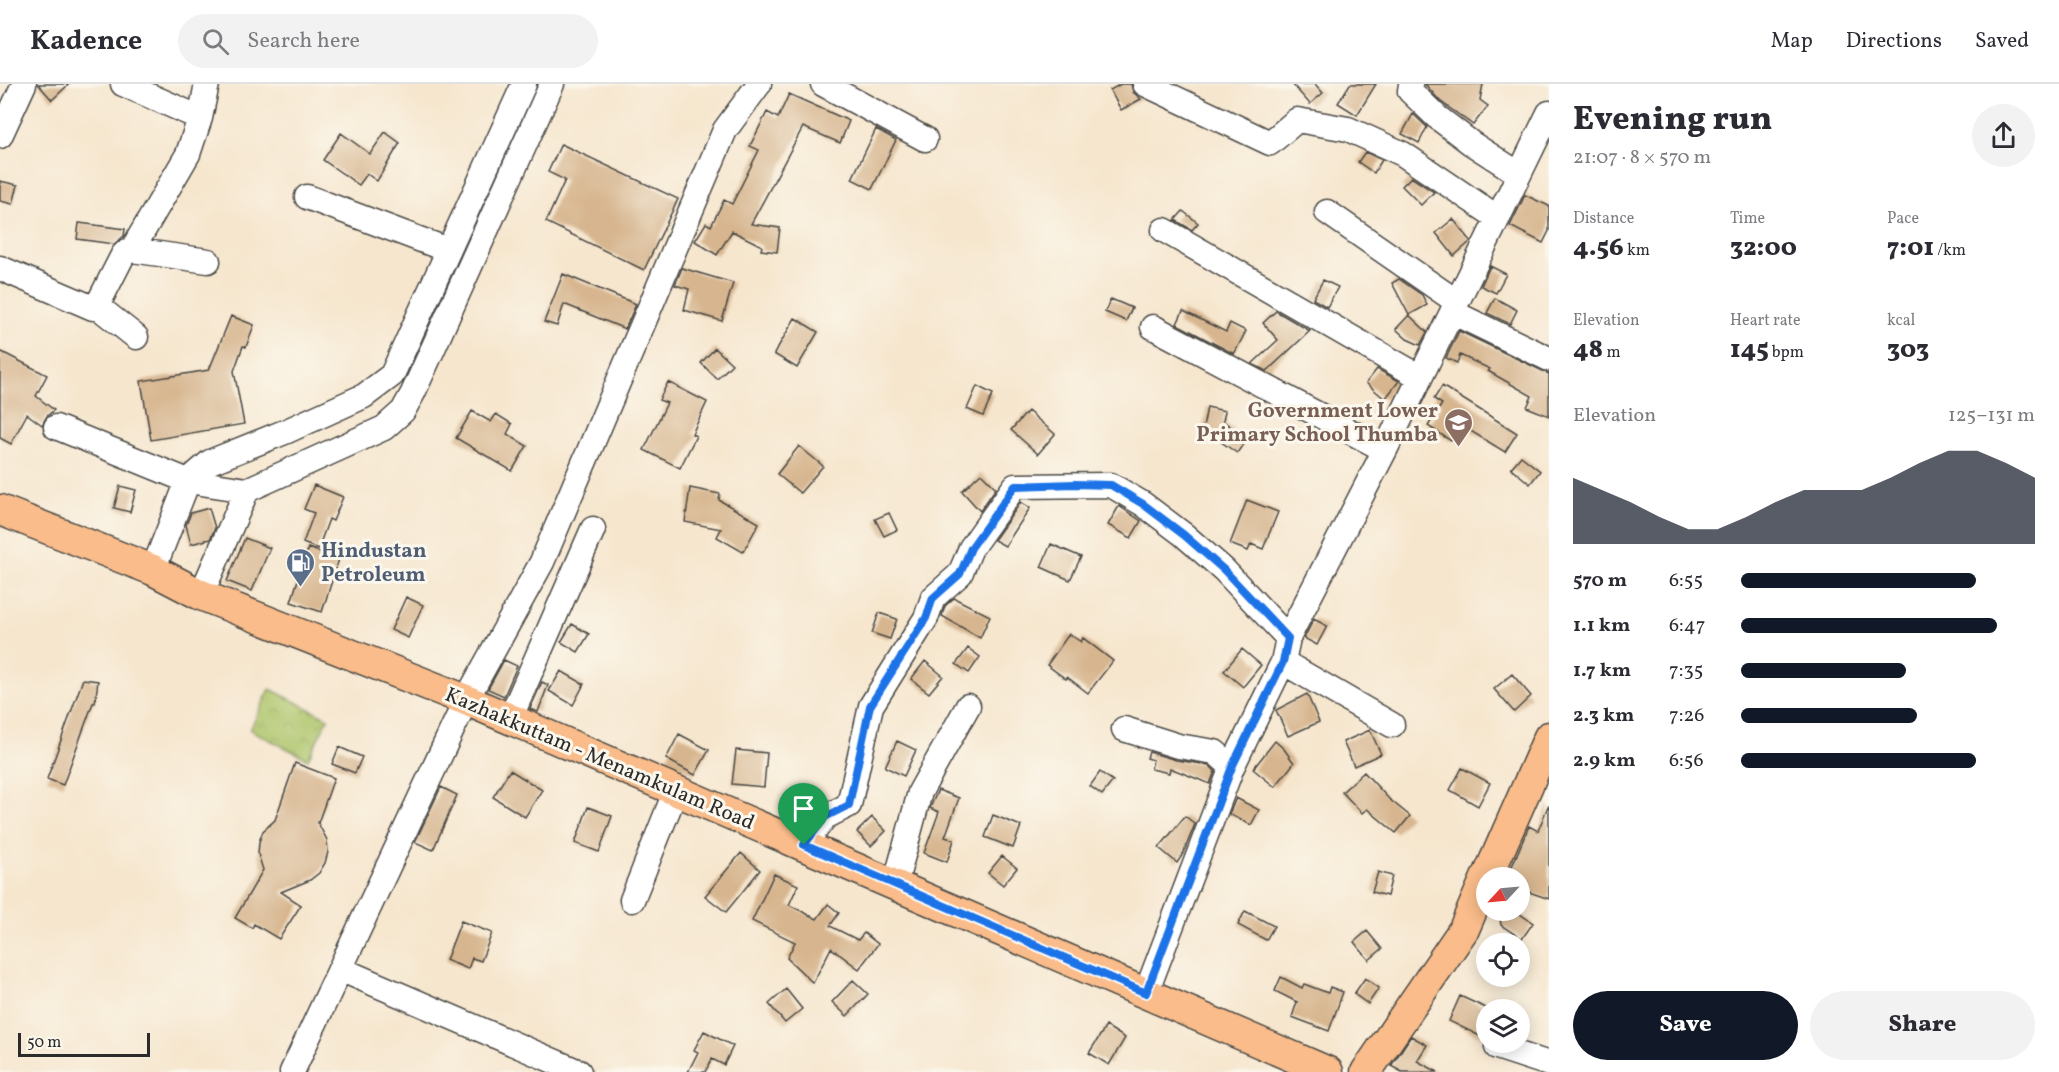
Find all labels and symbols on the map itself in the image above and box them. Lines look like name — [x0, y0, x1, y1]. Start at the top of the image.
place label: Government Lower Primary School Thumba — [1196, 397, 1438, 450]
school or university icon: Government Lower Primary School Thumba — [1443, 406, 1475, 448]
place label: Hindustan Petroleum — [321, 537, 427, 590]
fuel station icon: Hindustan Petroleum — [284, 546, 316, 588]
street label: Kazhakkuttam - Menamkulam Road — [440, 681, 759, 838]
pin — [778, 783, 829, 845]
north arrow — [1476, 867, 1530, 921]
scale bar — [18, 1030, 150, 1058]

